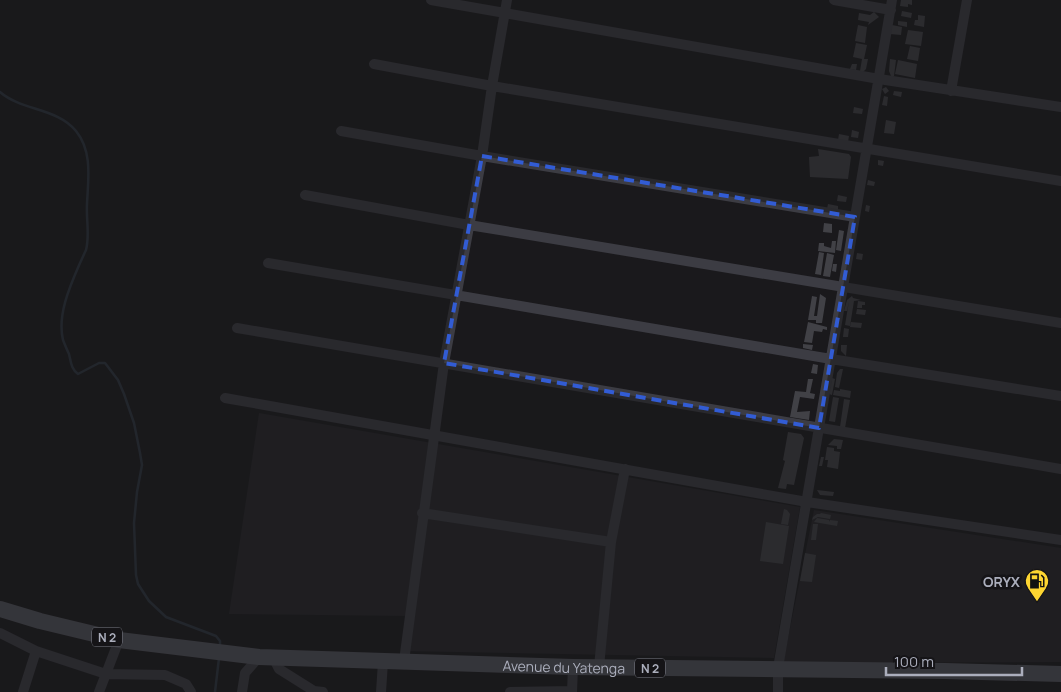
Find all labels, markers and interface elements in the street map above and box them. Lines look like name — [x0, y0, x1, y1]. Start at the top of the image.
fuel station icon: ORYX — [1024, 568, 1050, 602]
place label: ORYX — [983, 572, 1021, 591]
road number: N 2 — [92, 628, 122, 646]
scale bar — [886, 644, 1022, 676]
text: 100 m — [894, 651, 934, 672]
street label: Avenue du Yatenga — [502, 655, 625, 677]
road number: N 2 — [635, 658, 665, 678]

